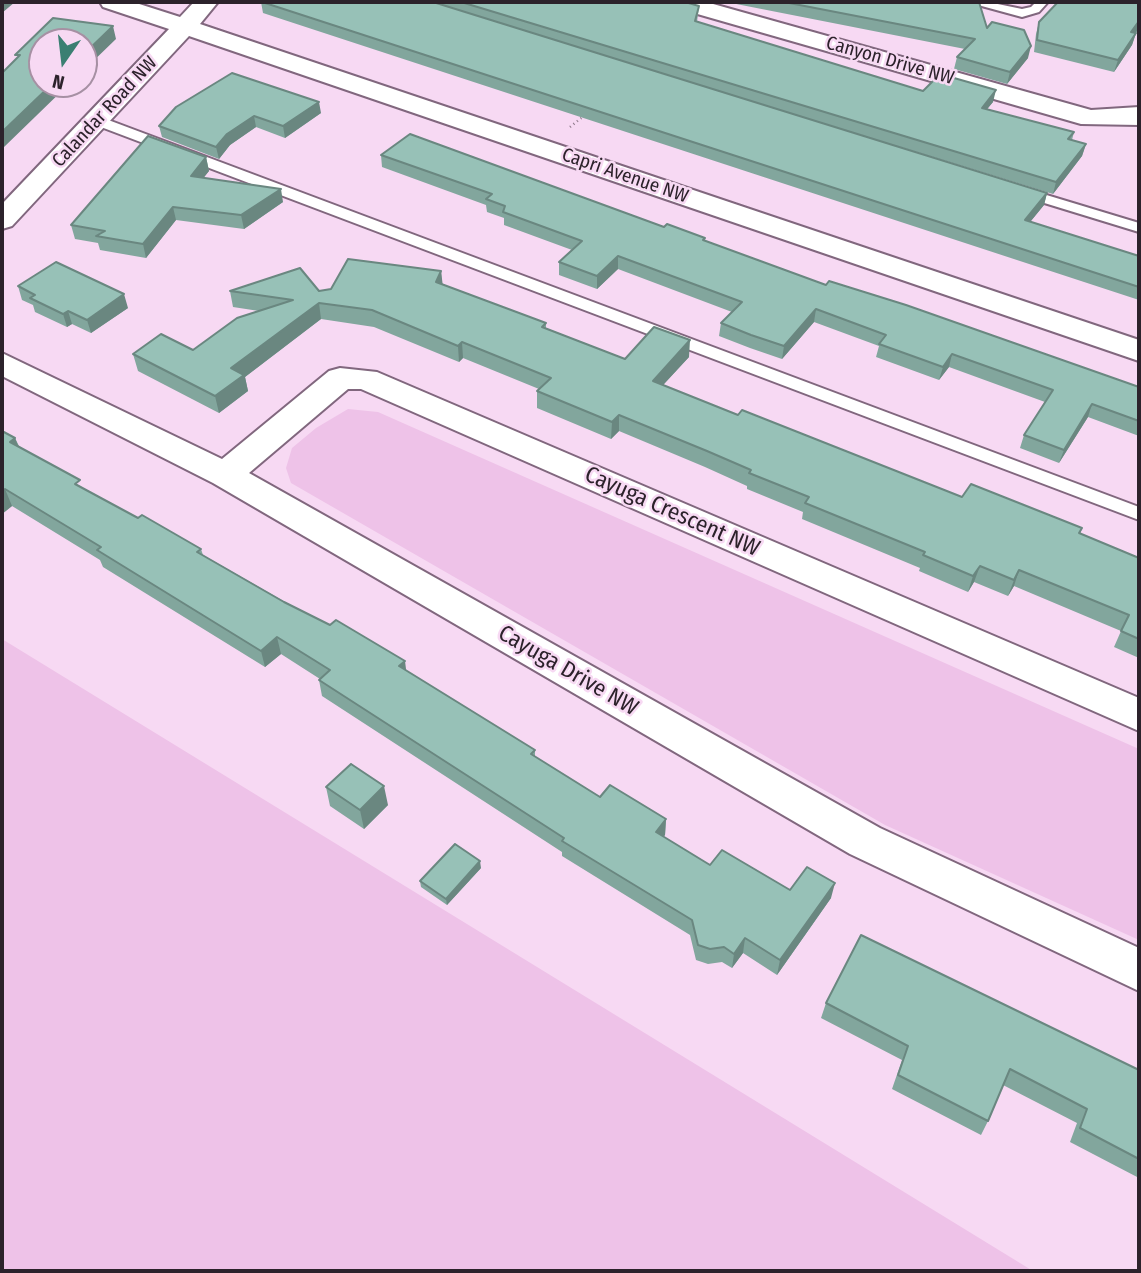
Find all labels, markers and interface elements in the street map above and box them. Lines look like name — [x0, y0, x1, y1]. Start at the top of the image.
north arrow — [28, 28, 98, 98]
street label: Canyon Drive NW — [823, 32, 957, 90]
street label: Calandar Road NW — [48, 52, 162, 172]
street label: Capri Avenue NW — [559, 144, 691, 208]
street label: Cayuga Crescent NW — [580, 461, 764, 563]
street label: Cayuga Drive NW — [493, 620, 643, 722]

